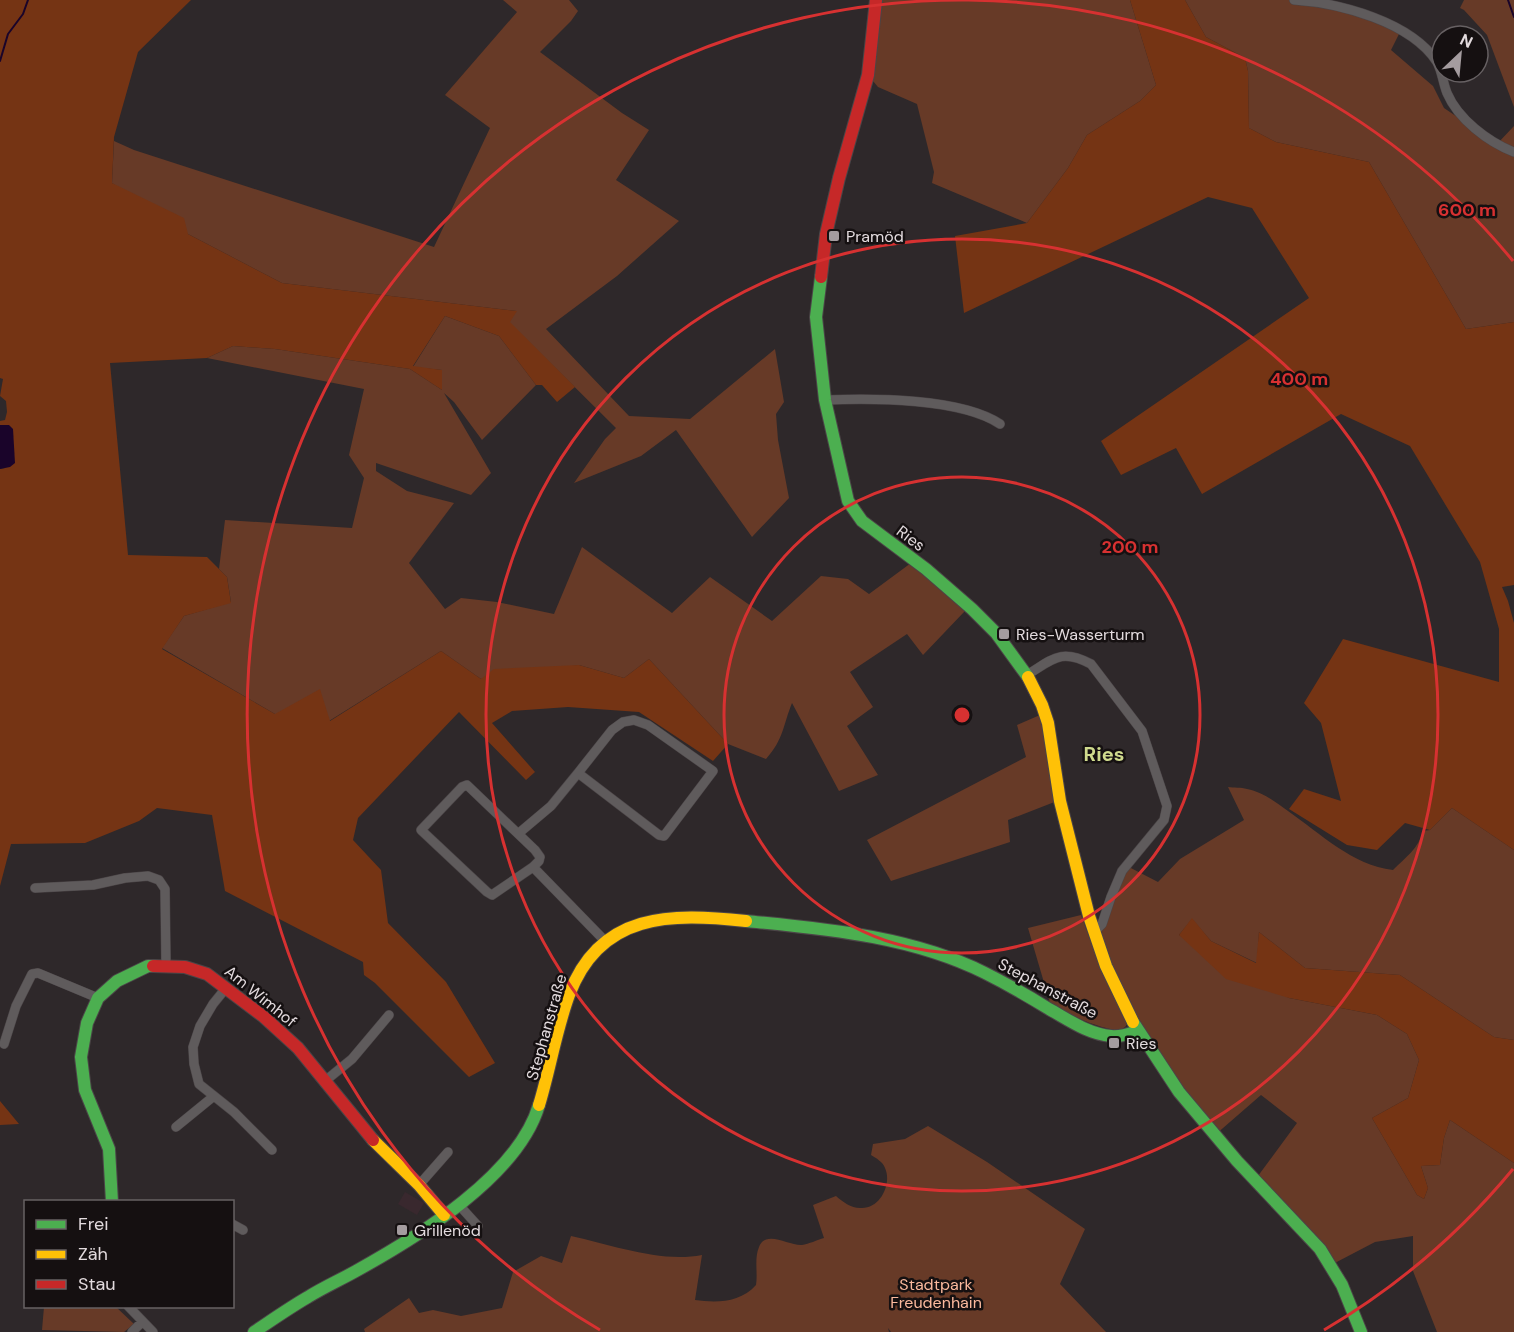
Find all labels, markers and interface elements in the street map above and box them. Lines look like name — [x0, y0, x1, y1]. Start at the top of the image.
north arrow — [1430, 24, 1490, 84]
text: N — [1457, 29, 1476, 53]
text: 600 m — [1438, 198, 1496, 222]
place label: Pramöd — [846, 226, 904, 247]
marker: Pramöd — [827, 229, 841, 243]
text: 400 m — [1270, 367, 1328, 391]
street label: Ries — [892, 521, 929, 556]
text: 200 m — [1102, 535, 1158, 559]
place label: Ries-Wasserturm — [1016, 624, 1145, 645]
marker: Ries-Wasserturm — [997, 627, 1011, 641]
centre of rings — [952, 705, 972, 725]
district label: Ries — [1084, 741, 1124, 767]
street label: Stephanstraße — [994, 953, 1101, 1023]
street label: Am Wimhof — [220, 961, 301, 1032]
street label: Stephanstraße — [521, 972, 572, 1083]
place label: Ries — [1126, 1033, 1156, 1054]
marker: Ries — [1107, 1036, 1121, 1050]
legend — [24, 1200, 234, 1308]
text: Frei — [78, 1212, 109, 1236]
place label: Grillenöd — [414, 1220, 481, 1241]
marker: Grillenöd — [395, 1223, 409, 1237]
text: Zäh — [78, 1242, 108, 1266]
text: Stau — [78, 1272, 116, 1296]
park label: Stadtpark Freudenhain — [890, 1274, 982, 1313]

